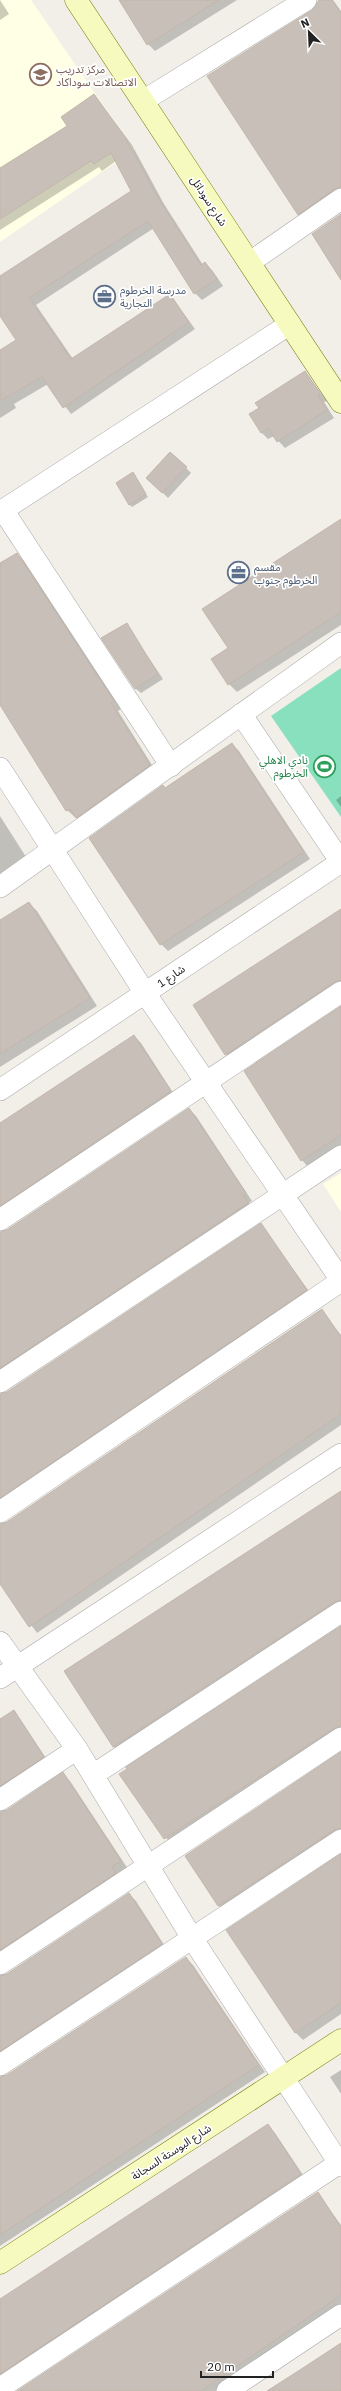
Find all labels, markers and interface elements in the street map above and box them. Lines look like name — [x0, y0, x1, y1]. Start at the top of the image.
north arrow — [289, 12, 329, 52]
text: N — [298, 15, 311, 31]
school or university icon: مركز تدريب الاتصالات سوداكاد — [28, 62, 54, 88]
place label: مركز تدريب الاتصالات سوداكاد — [56, 62, 137, 89]
street label: شارع سوداتل — [187, 173, 231, 230]
office icon: مدرسة الخرطوم التجارية — [91, 283, 117, 309]
place label: مدرسة الخرطوم التجارية — [120, 283, 187, 310]
office icon: مقسم الخرطوم جنوب — [226, 560, 252, 586]
place label: مقسم الخرطوم جنوب — [254, 560, 317, 588]
place label: نادي الاهلي الخرطوم — [259, 753, 308, 781]
sports icon: نادي الاهلي الخرطوم — [311, 753, 337, 779]
street label: شارع 1 — [154, 961, 188, 991]
street label: شارع البوستة السجانة — [128, 2121, 214, 2184]
scale bar — [201, 2353, 273, 2379]
text: 20 m — [207, 2359, 235, 2374]

